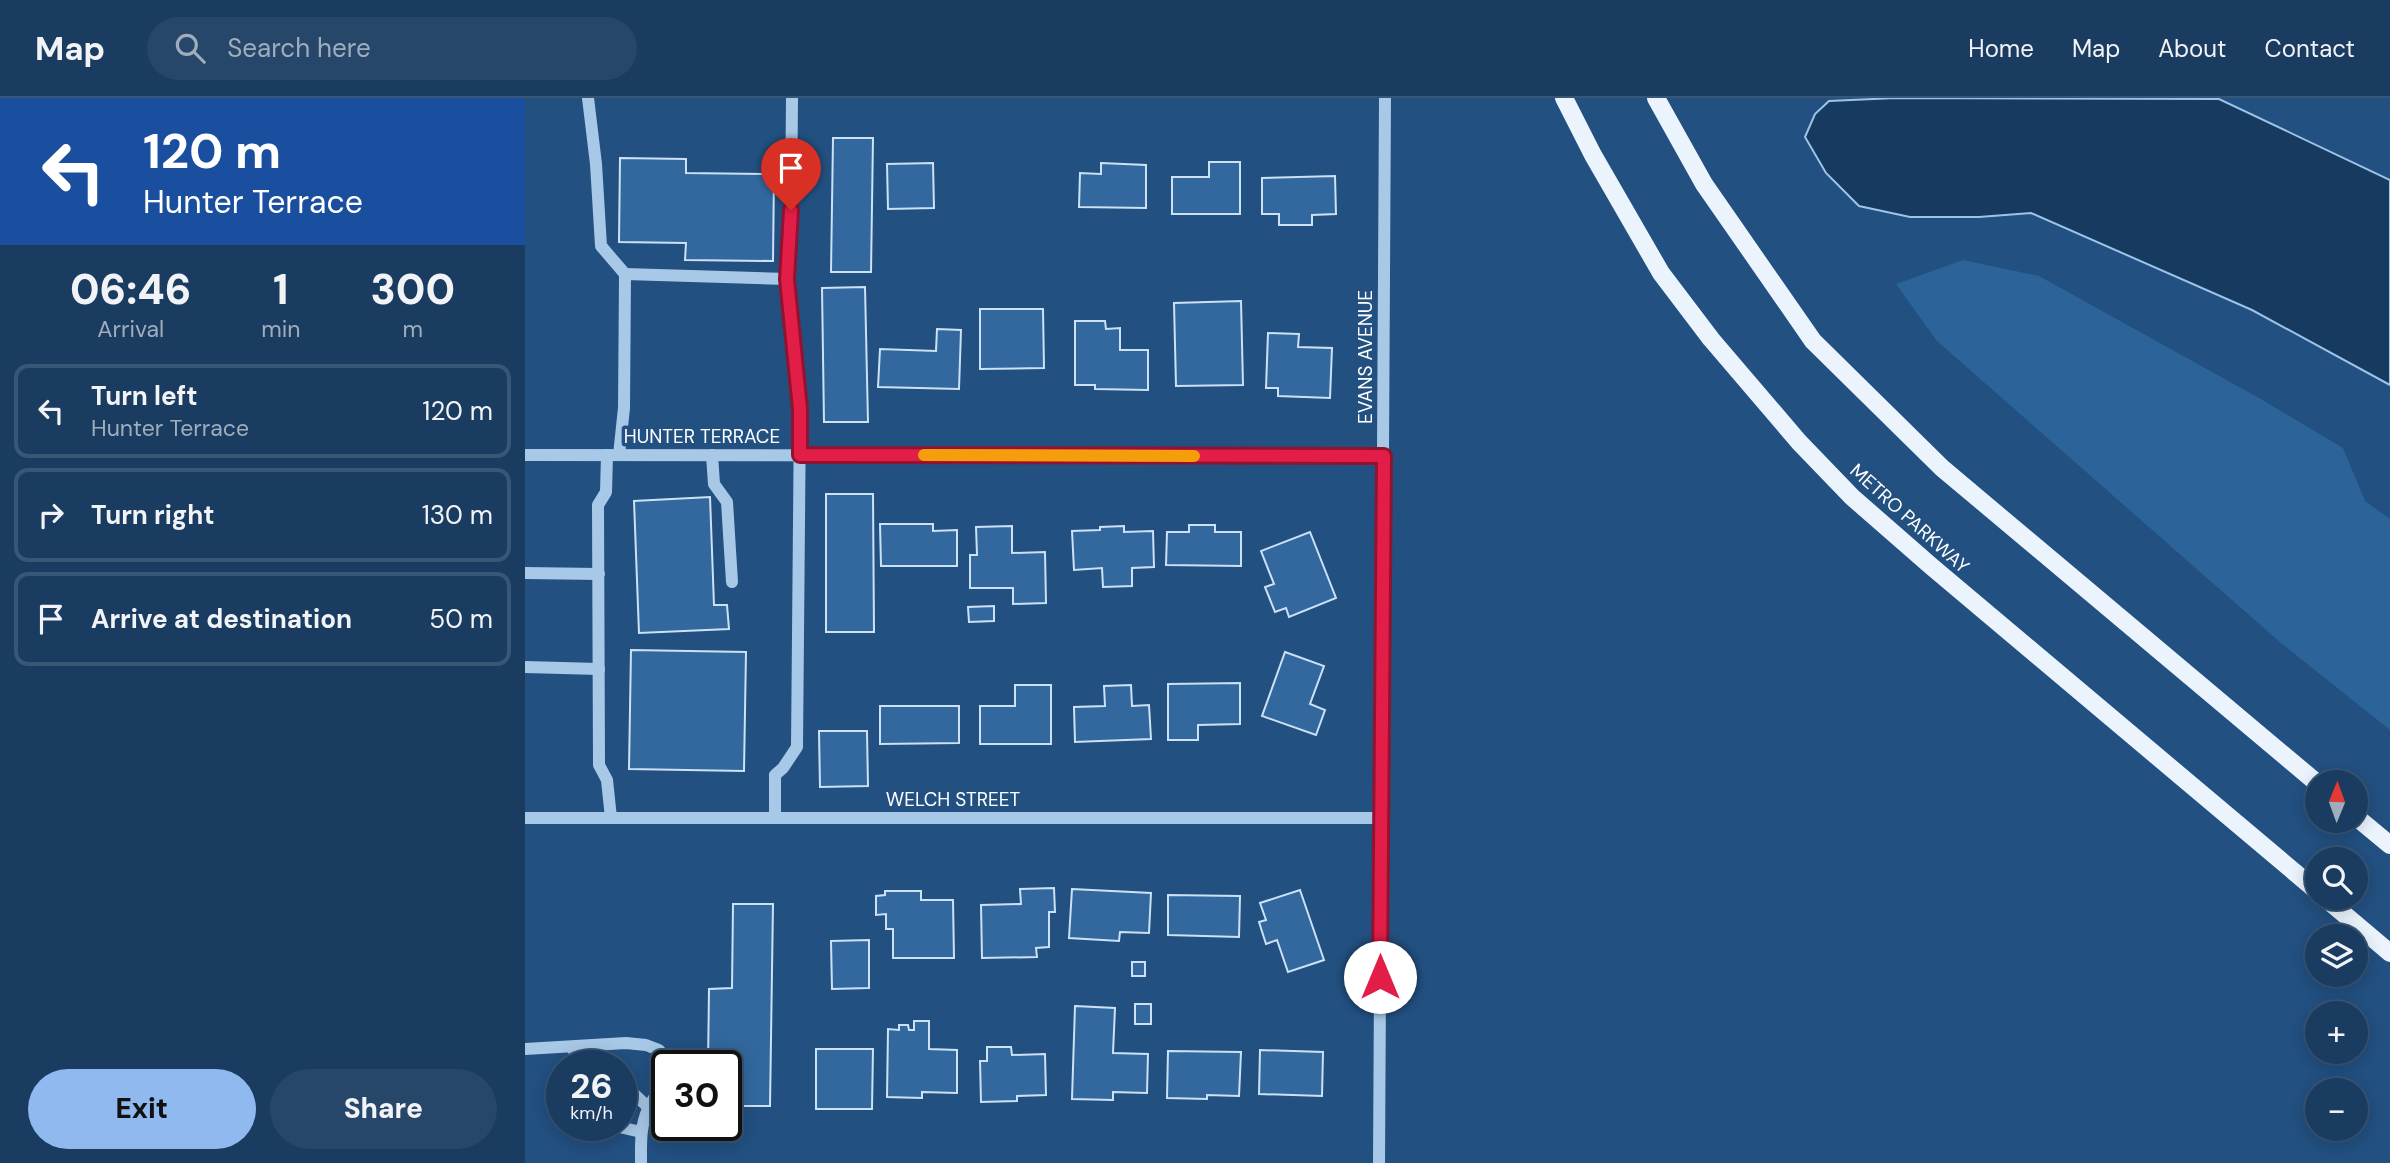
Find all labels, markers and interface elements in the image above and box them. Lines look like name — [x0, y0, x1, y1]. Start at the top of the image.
search box — [147, 17, 637, 80]
text: Map — [35, 27, 105, 70]
icon: search — [171, 29, 209, 67]
text: Search here — [227, 31, 371, 65]
text: Home — [1968, 33, 2034, 64]
text: Map — [2072, 33, 2120, 64]
text: About — [2158, 33, 2227, 64]
text: Contact — [2265, 33, 2355, 64]
text: 120 m — [143, 119, 281, 183]
icon: left — [28, 126, 119, 217]
pin — [761, 138, 821, 210]
icon: arrive — [772, 149, 810, 187]
text: Hunter Terrace — [143, 181, 363, 223]
text: 06:46 — [70, 262, 191, 317]
text: 1 — [273, 262, 289, 317]
text: 300 — [370, 262, 455, 317]
street label: EVANS AVENUE — [1353, 290, 1378, 424]
text: Arrival — [97, 314, 164, 344]
text: min — [261, 314, 300, 344]
text: m — [402, 314, 423, 344]
text: Turn left — [91, 379, 198, 413]
icon: left — [32, 392, 70, 430]
text: 120 m — [422, 394, 493, 428]
text: Hunter Terrace — [91, 413, 249, 443]
street label: HUNTER TERRACE — [624, 424, 780, 449]
street label: METRO PARKWAY — [1845, 458, 1975, 579]
icon: right — [32, 496, 70, 534]
text: Turn right — [91, 498, 215, 532]
text: 130 m — [422, 498, 493, 532]
icon: arrive — [32, 600, 70, 638]
text: Arrive at destination — [91, 602, 352, 636]
text: 50 m — [429, 602, 493, 636]
north arrow — [2305, 770, 2368, 833]
map controls — [2305, 770, 2368, 1141]
street label: WELCH STREET — [886, 787, 1020, 812]
button: search — [2305, 847, 2368, 910]
button: layers — [2305, 924, 2368, 987]
position arrow — [1343, 940, 1417, 1014]
button: + — [2305, 1001, 2368, 1064]
speed limit sign: 30 — [651, 1050, 742, 1141]
text: 26 — [570, 1063, 613, 1109]
button: Exit — [28, 1069, 256, 1149]
button: Share — [270, 1069, 497, 1149]
button: − — [2305, 1078, 2368, 1141]
text: km/h — [570, 1101, 613, 1125]

